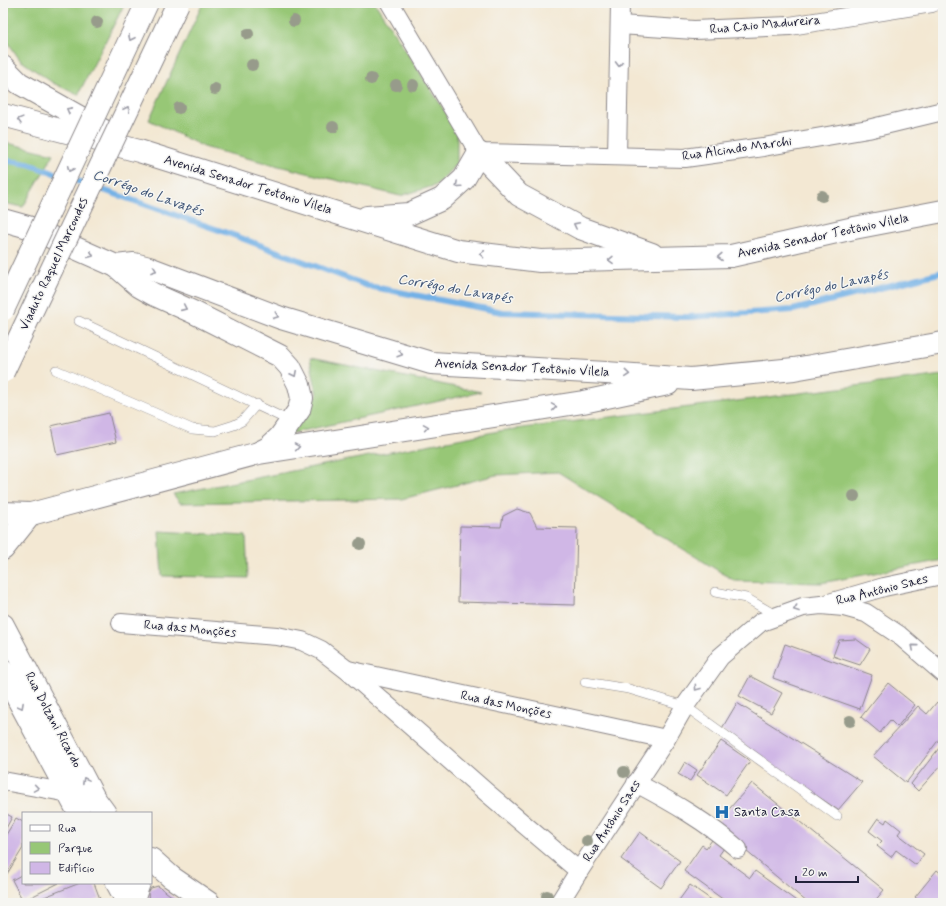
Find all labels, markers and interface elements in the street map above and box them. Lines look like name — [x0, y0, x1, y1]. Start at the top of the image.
street label: Rua Caio Madureira — [709, 12, 821, 38]
one-way arrow — [128, 34, 136, 42]
one-way arrow — [615, 61, 623, 67]
one-way arrow — [122, 106, 130, 114]
one-way arrow — [66, 107, 73, 115]
one-way arrow — [16, 116, 23, 125]
street label: Rua Alcindo Marchi — [681, 133, 793, 165]
street label: Avenida Senador Teotônio Vilela — [162, 151, 334, 219]
one-way arrow — [67, 164, 75, 172]
water label: Corrégo do Lavapés — [90, 166, 207, 222]
one-way arrow — [455, 180, 462, 187]
street label: Viaduto Raquel Marcondes — [16, 195, 92, 333]
street label: Avenida Senador Teotônio Vilela — [736, 209, 910, 263]
one-way arrow — [572, 222, 580, 230]
one-way arrow — [88, 250, 95, 258]
one-way arrow — [479, 250, 485, 259]
one-way arrow — [717, 252, 723, 261]
one-way arrow — [608, 255, 614, 264]
water label: Corrégo do Lavapés — [772, 265, 892, 308]
one-way arrow — [151, 266, 158, 274]
water label: Corrégo do Lavapés — [396, 270, 515, 309]
one-way arrow — [180, 303, 188, 311]
one-way arrow — [272, 312, 279, 320]
one-way arrow — [397, 349, 404, 358]
street label: Avenida Senador Teotônio Vilela — [434, 355, 610, 381]
one-way arrow — [289, 370, 297, 377]
one-way arrow — [624, 370, 630, 379]
one-way arrow — [551, 403, 557, 412]
one-way arrow — [423, 423, 429, 432]
one-way arrow — [294, 443, 300, 452]
street label: Rua Antônio Saes — [834, 570, 930, 610]
one-way arrow — [793, 605, 800, 613]
street label: Rua das Monções — [143, 616, 237, 642]
one-way arrow — [911, 645, 918, 652]
street label: Rua Dolzani Ricardo — [21, 669, 85, 771]
one-way arrow — [695, 684, 702, 691]
street label: Rua das Monções — [459, 687, 553, 723]
one-way arrow — [17, 702, 24, 709]
one-way arrow — [82, 777, 89, 784]
street label: Rua Antônio Saes — [579, 777, 645, 865]
one-way arrow — [33, 783, 39, 792]
hospital icon: Santa Casa — [713, 803, 731, 821]
place label: Santa Casa — [734, 804, 801, 821]
legend — [22, 812, 152, 884]
text: Rua — [58, 821, 76, 837]
text: Parque — [58, 841, 93, 857]
scale bar — [796, 858, 858, 884]
text: Edifício — [58, 861, 94, 877]
text: 20 m — [802, 865, 828, 881]

